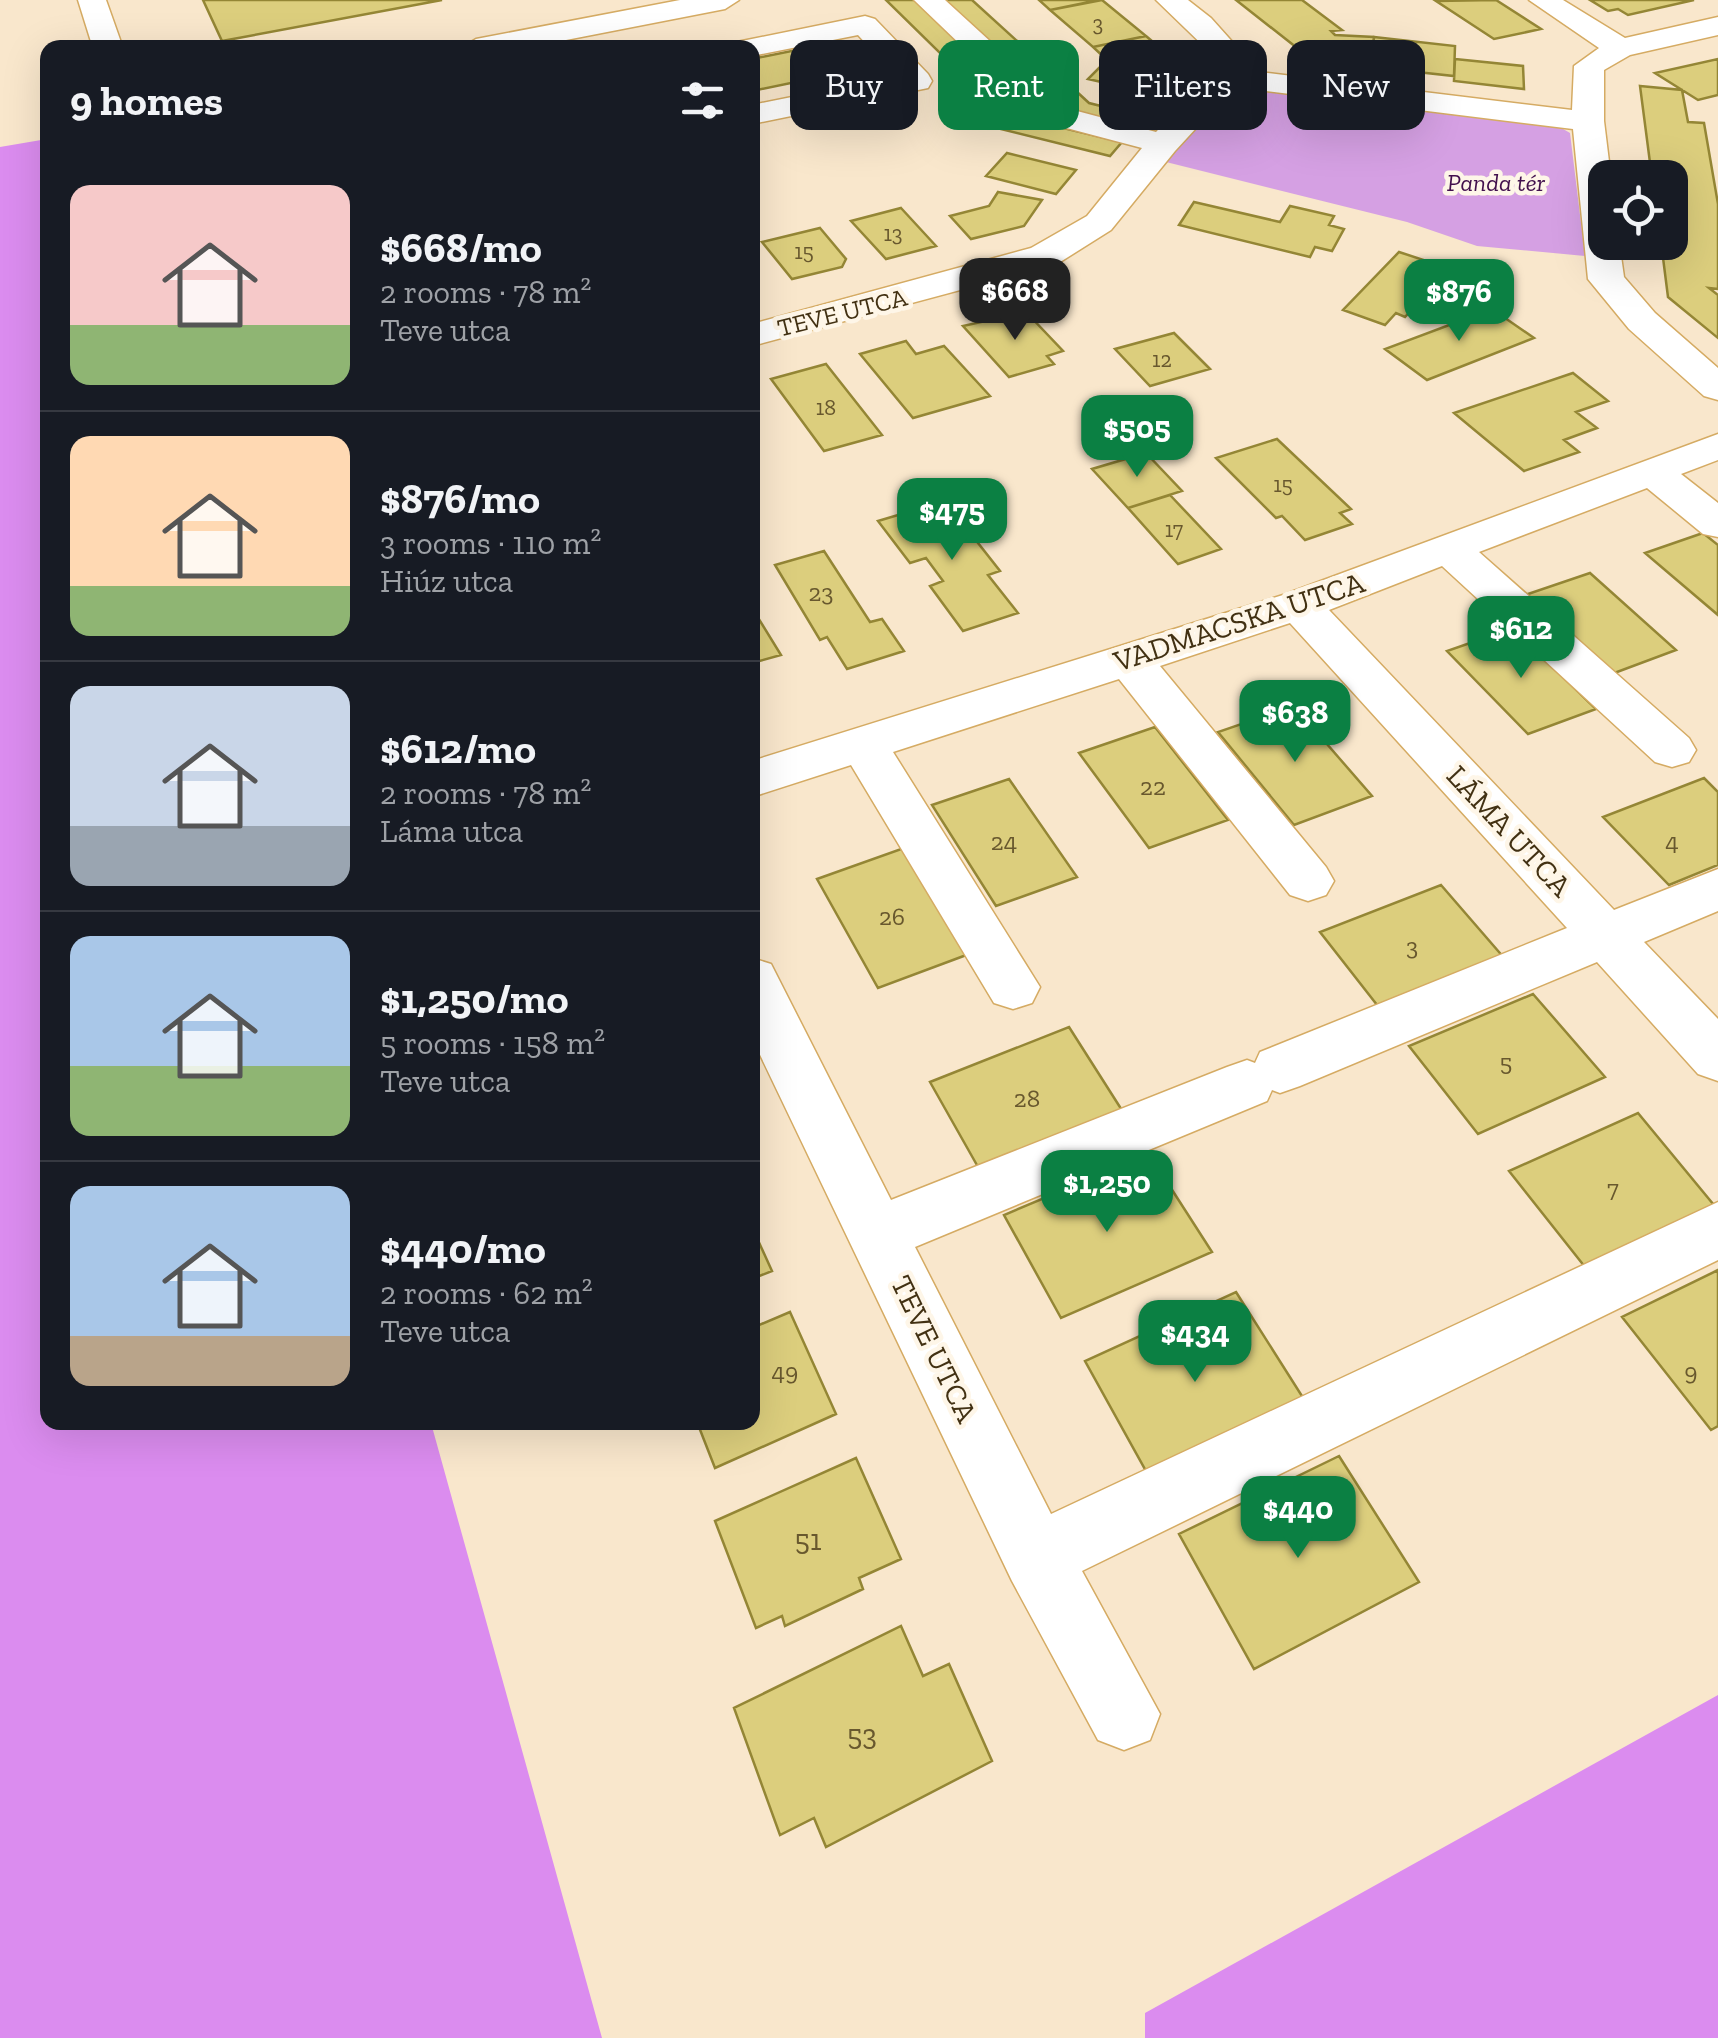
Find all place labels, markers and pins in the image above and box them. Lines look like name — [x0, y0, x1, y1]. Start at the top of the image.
pin: $668 — [956, 258, 1074, 343]
pin: $876 — [1400, 259, 1518, 344]
pin: $505 — [1078, 395, 1196, 480]
pin: $475 — [893, 478, 1011, 563]
pin: $612 — [1462, 596, 1580, 681]
pin: $638 — [1236, 680, 1354, 765]
pin: $1,250 — [1026, 1150, 1188, 1235]
pin: $434 — [1136, 1300, 1254, 1385]
pin: $440 — [1239, 1476, 1357, 1561]

